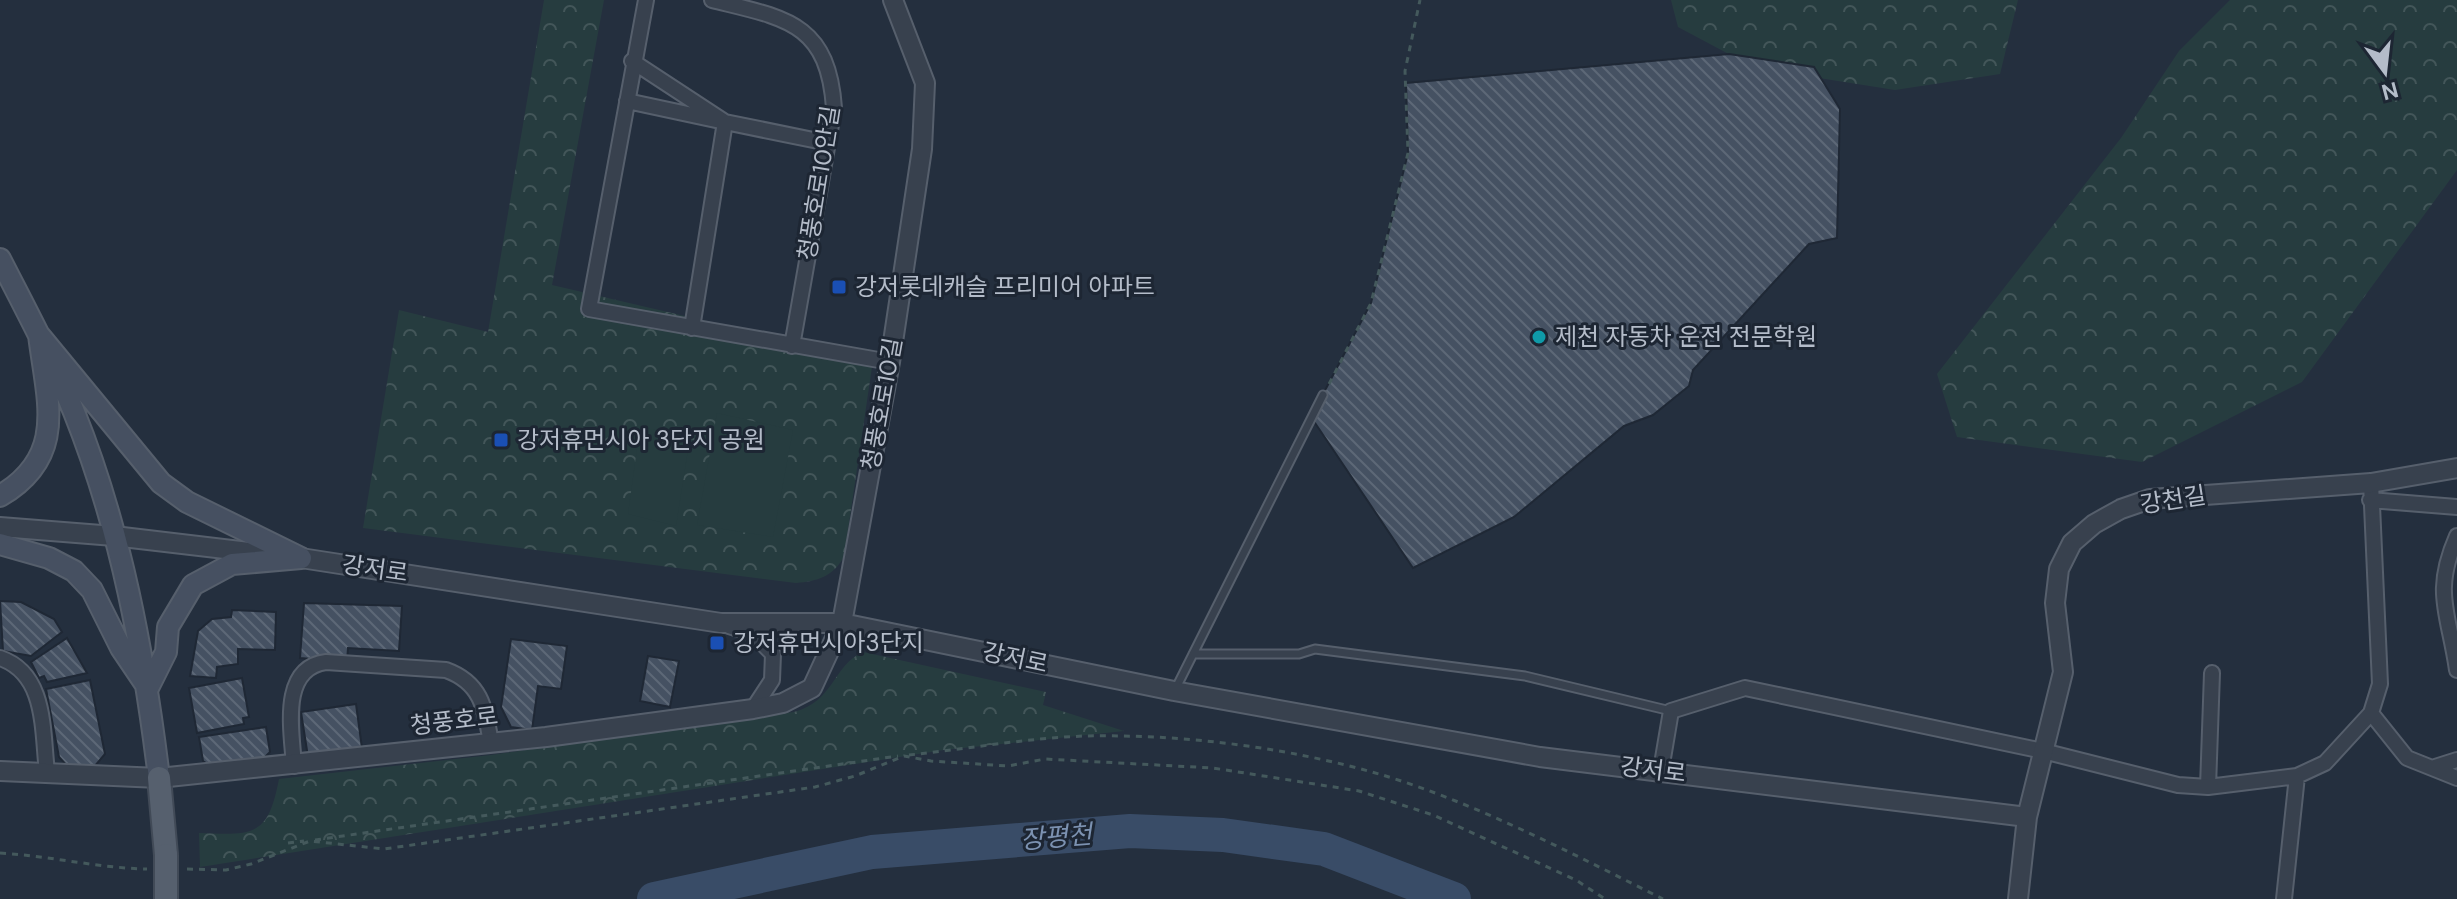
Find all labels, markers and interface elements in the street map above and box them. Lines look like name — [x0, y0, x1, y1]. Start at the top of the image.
north arrow — [2345, 32, 2425, 112]
text: N — [2379, 75, 2402, 107]
street label: 청풍호로10안길 — [791, 103, 846, 263]
place label: 강저롯데캐슬 프리미어 아파트 — [855, 271, 1155, 302]
marker: 강저롯데캐슬 프리미어 아파트 — [830, 278, 848, 296]
place label: 제천 자동차 운전 전문학원 — [1555, 321, 1817, 352]
marker: 제천 자동차 운전 전문학원 — [1530, 328, 1548, 346]
street label: 청풍호로10길 — [855, 335, 908, 473]
place label: 강저휴먼시아 3단지 공원 — [517, 424, 765, 455]
marker: 강저휴먼시아 3단지 공원 — [492, 431, 510, 449]
street label: 강천길 — [2138, 479, 2208, 520]
street label: 강저로 — [340, 549, 410, 588]
place label: 강저휴먼시아3단지 — [733, 627, 924, 658]
marker: 강저휴먼시아3단지 — [708, 634, 726, 652]
street label: 강저로 — [979, 635, 1051, 680]
street label: 청풍호로 — [408, 700, 500, 741]
street label: 강저로 — [1618, 750, 1688, 789]
water label: 장평천 — [1019, 817, 1096, 857]

